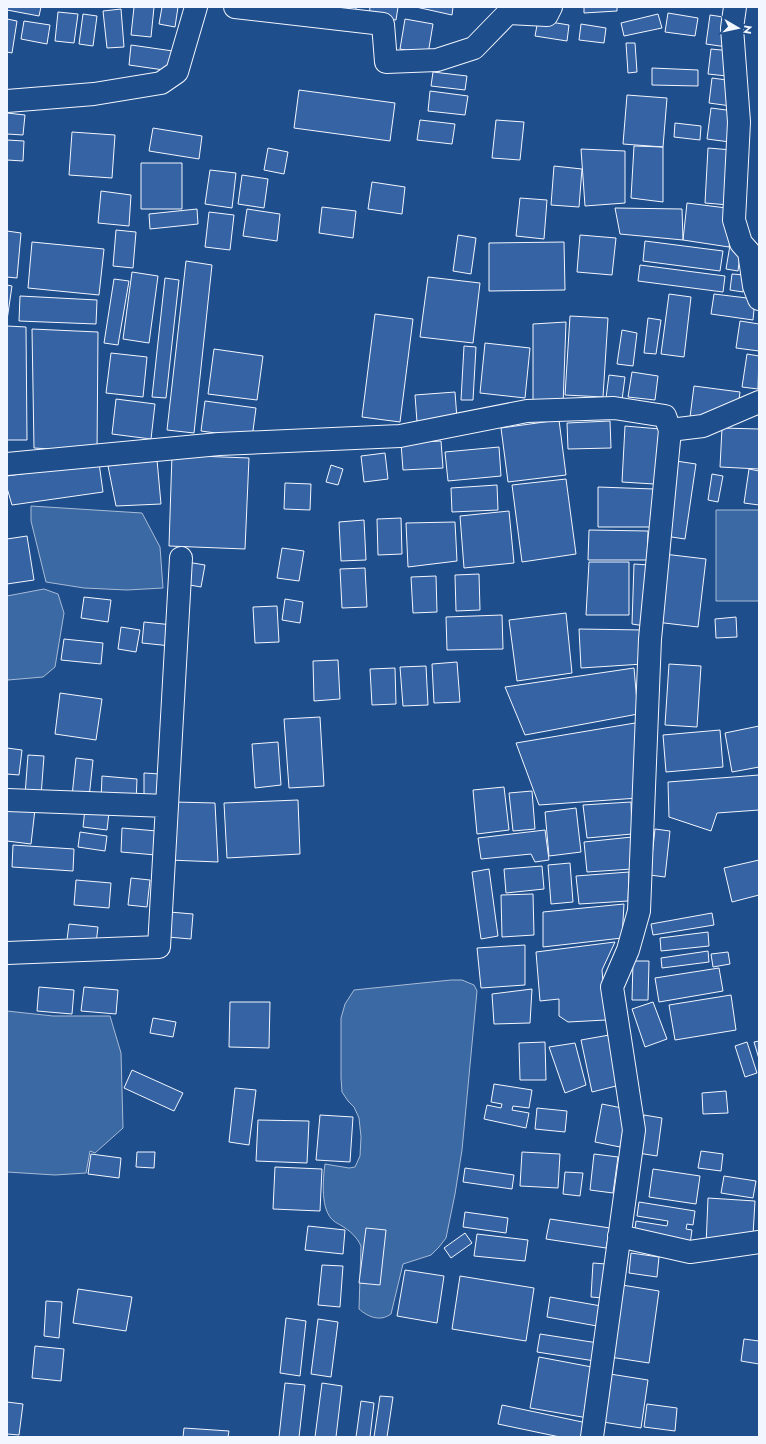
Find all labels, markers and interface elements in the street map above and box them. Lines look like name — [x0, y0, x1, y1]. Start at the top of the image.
north arrow — [718, 8, 758, 48]
text: N — [739, 24, 756, 35]

